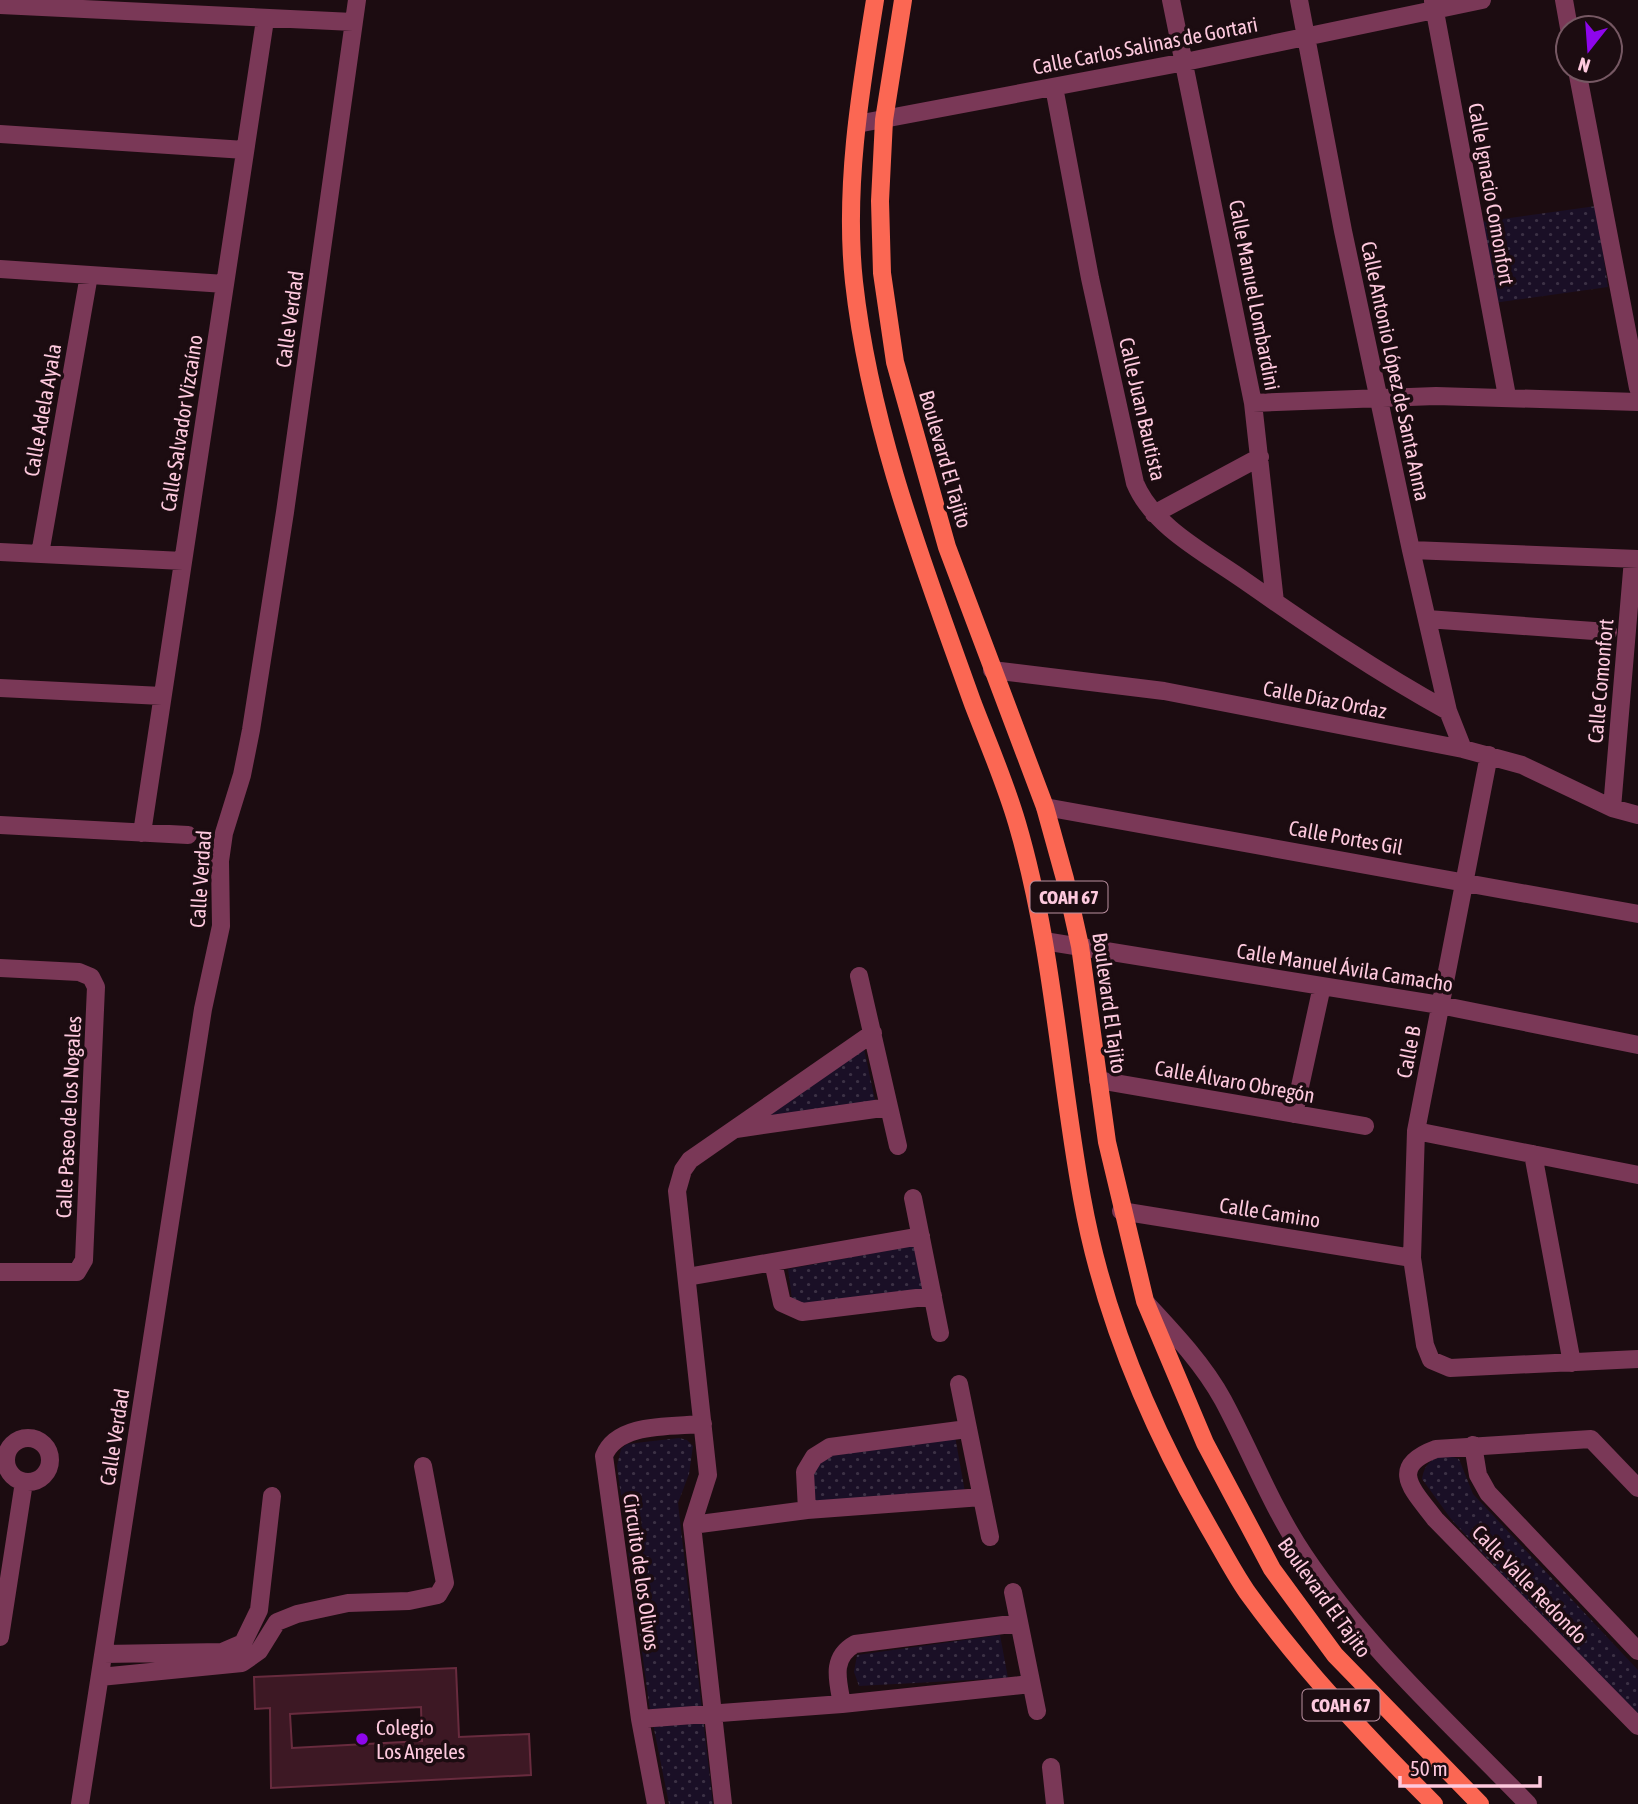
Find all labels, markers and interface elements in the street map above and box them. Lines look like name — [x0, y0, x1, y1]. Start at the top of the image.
street label: Calle Carlos Salinas de Gortari — [1030, 11, 1260, 79]
north arrow — [1554, 14, 1624, 84]
text: N — [1575, 53, 1593, 77]
street label: Calle Ignacio Comonfort — [1464, 101, 1520, 287]
street label: Calle Manuel Lombardini — [1225, 198, 1285, 392]
street label: Calle Antonio López de Santa Anna — [1357, 239, 1435, 503]
street label: Calle Verdad — [270, 269, 308, 369]
street label: Calle Salvador Vizcaíno — [155, 333, 207, 513]
street label: Calle Juan Bautista — [1115, 335, 1171, 483]
street label: Calle Adela Ayala — [19, 342, 65, 478]
street label: Boulevard El Tajito — [915, 387, 977, 531]
street label: Calle Comonfort — [1583, 618, 1617, 744]
street label: Calle Díaz Ordaz — [1261, 675, 1389, 723]
street label: Calle Portes Gil — [1287, 815, 1405, 859]
street label: Calle Verdad — [185, 829, 215, 929]
road number: COAH 67 — [1030, 882, 1108, 912]
street label: Boulevard El Tajito — [1088, 931, 1132, 1075]
street label: Calle Manuel Ávila Camacho — [1235, 938, 1455, 996]
street label: Calle Paseo de los Nogales — [51, 1015, 85, 1219]
street label: Calle B — [1391, 1024, 1425, 1080]
street label: Calle Álvaro Obregón — [1153, 1055, 1317, 1107]
street label: Calle Camino — [1218, 1192, 1322, 1232]
street label: Calle Verdad — [95, 1387, 133, 1487]
street label: Circuito de los Olivos — [619, 1492, 665, 1652]
street label: Calle Valle Redondo — [1468, 1520, 1592, 1648]
street label: Boulevard El Tajito — [1274, 1532, 1376, 1662]
road number: COAH 67 — [1302, 1690, 1380, 1721]
place label: Colegio Los Angeles — [376, 1715, 465, 1763]
marker: Colegio Los Angeles — [354, 1731, 370, 1747]
scale bar — [1400, 1744, 1540, 1788]
text: 50 m — [1410, 1756, 1448, 1780]

